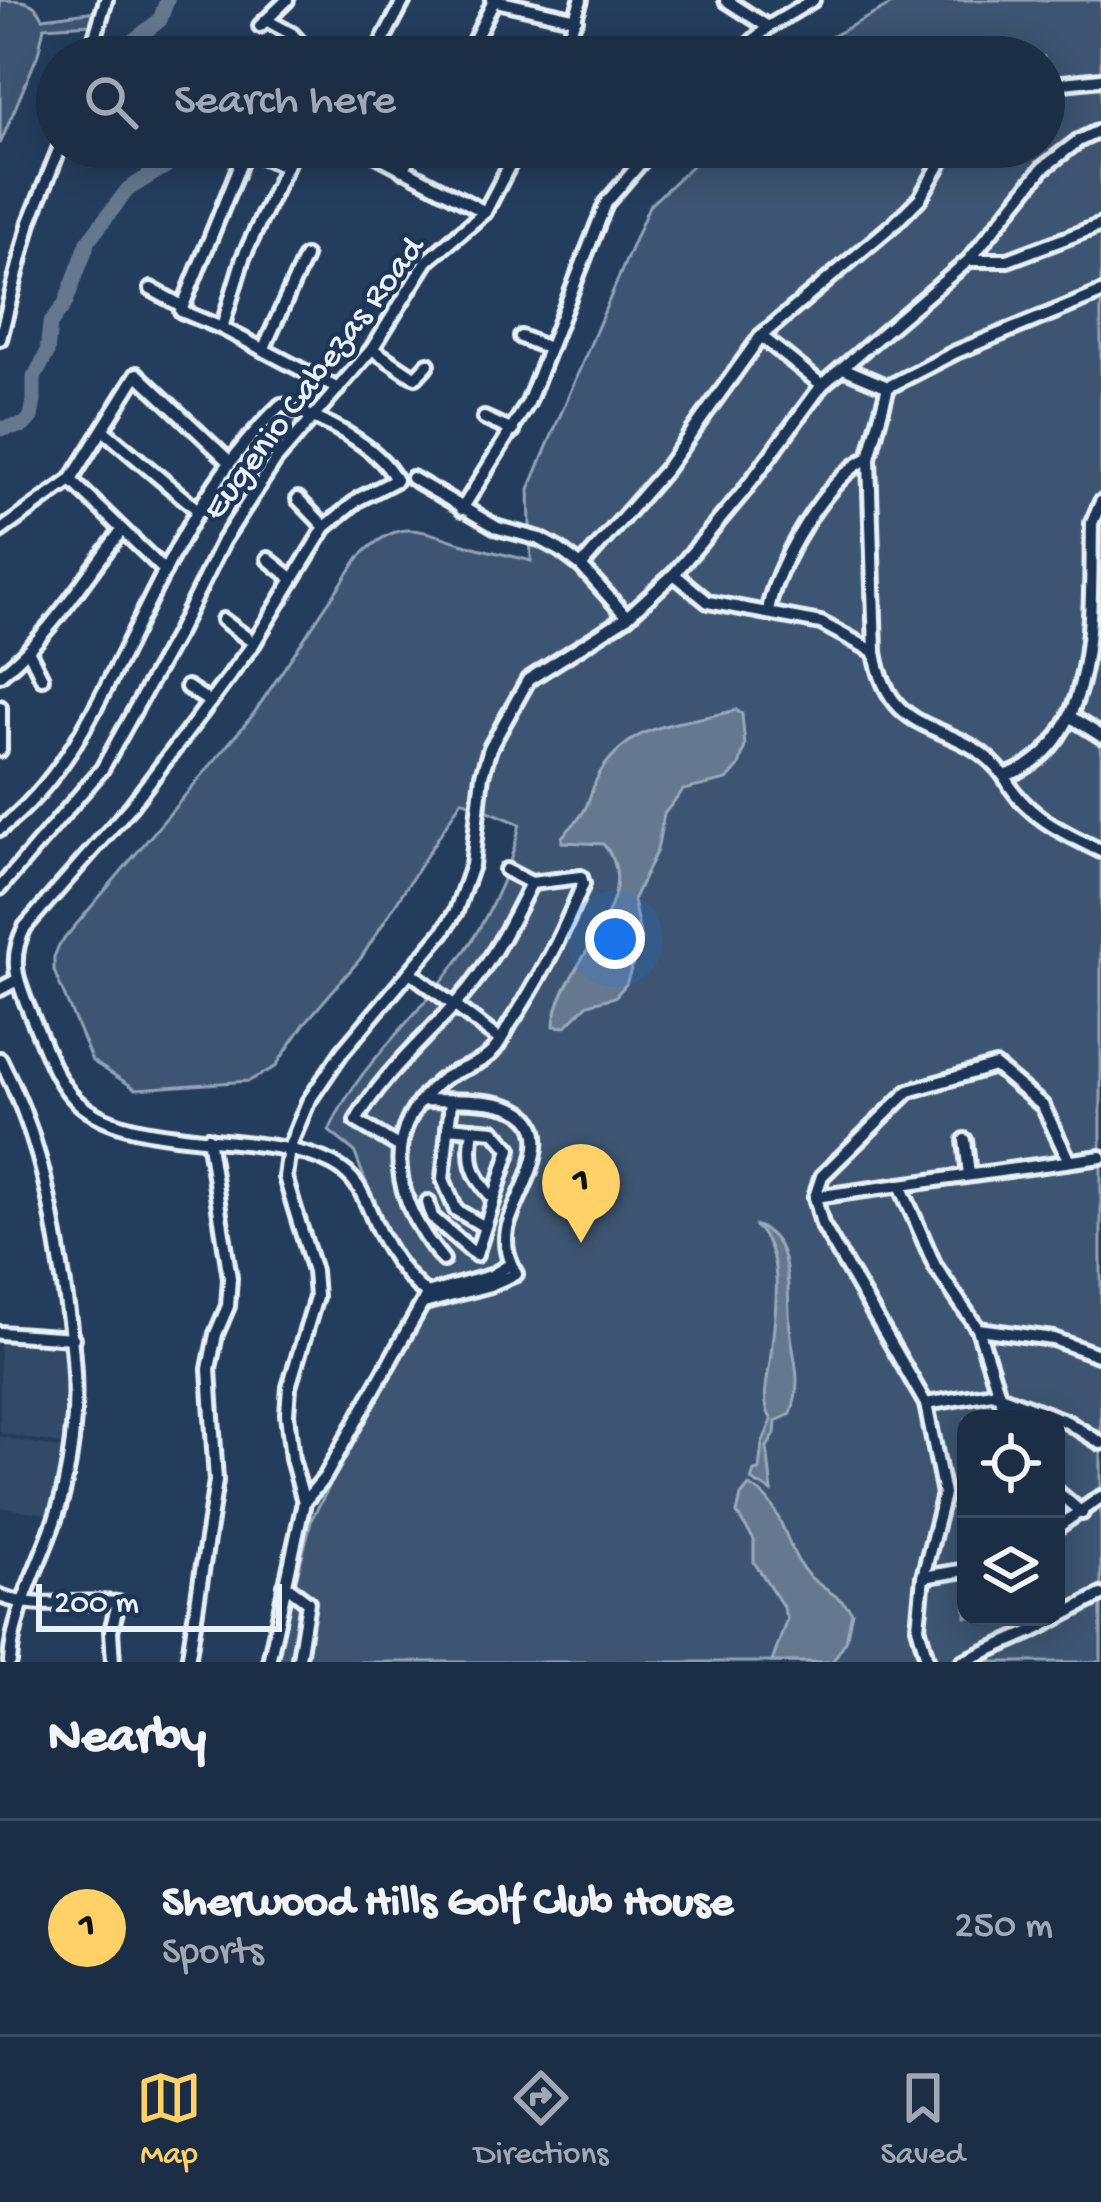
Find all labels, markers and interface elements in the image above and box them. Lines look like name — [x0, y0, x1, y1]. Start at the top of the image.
search box — [36, 36, 1065, 168]
icon: search — [78, 69, 144, 135]
text: Search here — [174, 76, 396, 129]
street label: Eugenio Cabezas Road — [195, 227, 438, 530]
your location — [585, 909, 645, 969]
pin: 1 — [542, 1144, 620, 1243]
map controls — [957, 1410, 1065, 1626]
button: locate — [957, 1410, 1065, 1518]
button: layers — [957, 1518, 1065, 1626]
scale bar — [36, 1578, 282, 1631]
text: 200 m — [54, 1586, 139, 1624]
text: Nearby — [48, 1710, 206, 1770]
text: Sherwood Hills Golf Club House — [162, 1878, 733, 1931]
text: 1 — [79, 1905, 95, 1951]
text: 250 m — [954, 1905, 1053, 1951]
text: Sports — [162, 1931, 264, 1977]
tab: Map — [136, 2065, 202, 2175]
tab: Directions — [474, 2065, 608, 2175]
tab: Saved — [880, 2065, 965, 2175]

